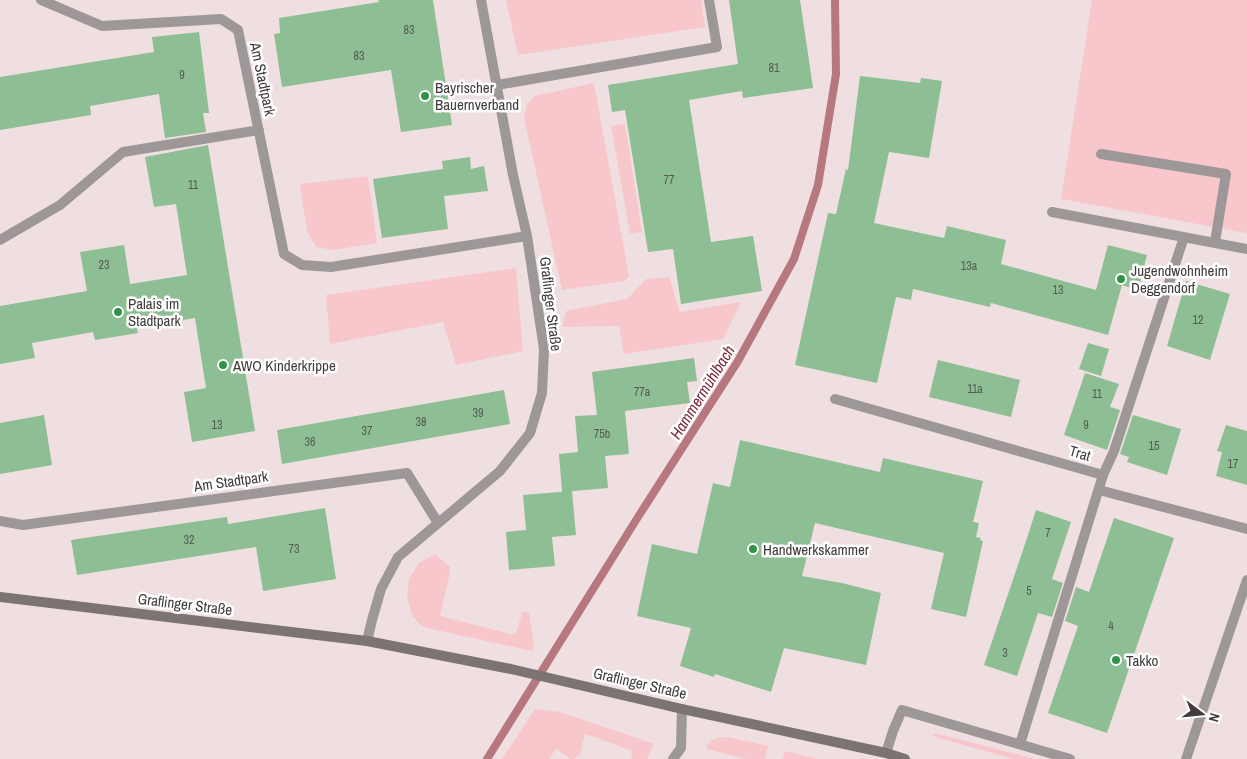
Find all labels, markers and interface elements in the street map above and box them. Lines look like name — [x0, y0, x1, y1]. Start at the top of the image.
house number: 83 — [404, 22, 414, 38]
street label: Am Stadtpark — [245, 39, 281, 118]
house number: 83 — [354, 48, 364, 64]
house number: 81 — [769, 60, 780, 76]
house number: 9 — [179, 67, 185, 83]
place label: Bayrischer Bauernverband — [435, 77, 519, 115]
marker: Bayrischer Bauernverband — [419, 90, 431, 102]
house number: 77 — [664, 172, 675, 188]
house number: 11 — [188, 177, 199, 193]
street label: Graflinger Straße — [535, 256, 567, 353]
house number: 23 — [99, 257, 109, 273]
house number: 13a — [961, 258, 978, 274]
place label: Jugendwohnheim Deggendorf — [1131, 260, 1228, 298]
marker: Jugendwohnheim Deggendorf — [1115, 273, 1127, 285]
house number: 13 — [1053, 282, 1063, 298]
place label: Palais im Stadtpark — [128, 293, 182, 331]
marker: Palais im Stadtpark — [112, 306, 124, 318]
house number: 12 — [1193, 312, 1203, 328]
water label: Hammermühlbach — [664, 341, 740, 443]
place label: AWO Kinderkrippe — [232, 355, 336, 376]
marker: AWO Kinderkrippe — [217, 359, 229, 371]
house number: 11a — [967, 381, 983, 397]
house number: 77a — [634, 384, 651, 400]
house number: 11 — [1092, 386, 1103, 402]
house number: 39 — [473, 405, 483, 421]
house number: 38 — [416, 414, 426, 430]
house number: 13 — [212, 417, 222, 433]
house number: 9 — [1083, 417, 1089, 433]
house number: 37 — [362, 423, 373, 439]
house number: 75b — [594, 426, 610, 442]
house number: 36 — [305, 434, 315, 450]
house number: 15 — [1149, 438, 1160, 454]
street label: Trat — [1067, 440, 1094, 466]
house number: 17 — [1228, 456, 1239, 472]
street label: Am Stadtpark — [192, 465, 270, 497]
house number: 7 — [1045, 525, 1051, 541]
house number: 32 — [184, 532, 194, 548]
place label: Handwerkskammer — [763, 539, 869, 560]
house number: 73 — [289, 541, 299, 557]
marker: Handwerkskammer — [747, 543, 759, 555]
house number: 5 — [1026, 583, 1032, 599]
street label: Graflinger Straße — [137, 588, 234, 620]
house number: 4 — [1108, 618, 1114, 634]
house number: 3 — [1002, 645, 1008, 661]
place label: Takko — [1126, 650, 1159, 671]
marker: Takko — [1110, 654, 1122, 666]
street label: Graflinger Straße — [591, 662, 689, 704]
north arrow — [1177, 689, 1227, 739]
text: N — [1205, 711, 1224, 724]

